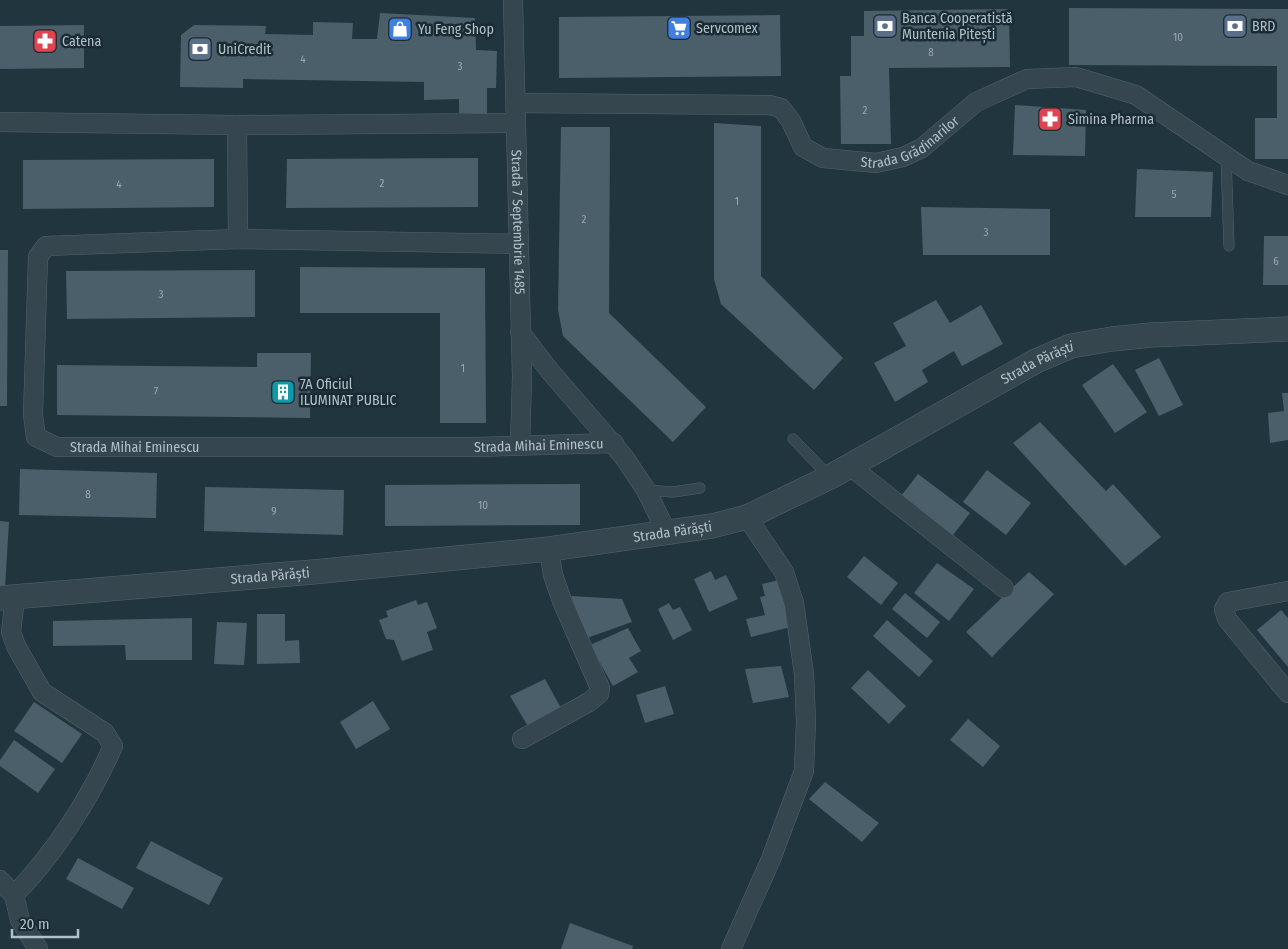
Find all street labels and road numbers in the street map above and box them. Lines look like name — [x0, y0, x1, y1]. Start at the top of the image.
street label: Strada Grădinarilor — [860, 112, 963, 172]
street label: Strada 7 Septembrie 1485 — [508, 149, 528, 294]
street label: Strada Părăști — [998, 338, 1075, 388]
street label: Strada Mihai Eminescu — [474, 435, 604, 456]
street label: Strada Mihai Eminescu — [70, 439, 199, 456]
street label: Strada Părăști — [632, 518, 713, 546]
street label: Strada Părăști — [230, 564, 310, 588]

